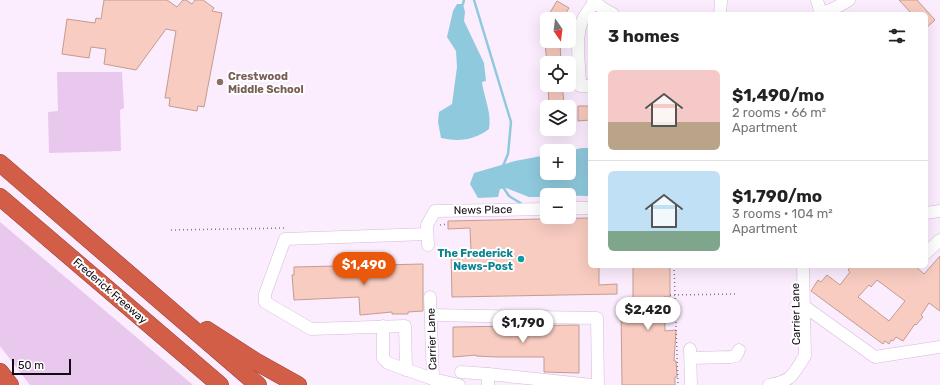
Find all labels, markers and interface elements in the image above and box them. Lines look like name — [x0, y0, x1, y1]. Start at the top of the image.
north arrow — [540, 12, 576, 48]
map controls — [540, 12, 576, 224]
icon: filters — [886, 25, 908, 47]
text: 3 homes — [608, 26, 679, 46]
button: locate — [540, 56, 576, 92]
place label: Crestwood Middle School — [228, 70, 304, 96]
marker: Crestwood Middle School — [215, 77, 225, 87]
text: $1,490/mo — [732, 85, 824, 105]
icon: home — [640, 86, 688, 134]
button: layers — [540, 100, 576, 136]
text: 2 rooms · 66 m² — [732, 105, 826, 120]
text: Apartment — [732, 120, 797, 135]
button: + — [540, 144, 576, 180]
text: $1,790/mo — [732, 186, 822, 206]
icon: home — [640, 187, 688, 235]
button: − — [540, 188, 576, 224]
street label: News Place — [454, 203, 512, 217]
text: 3 rooms · 104 m² — [732, 206, 833, 221]
text: Apartment — [732, 221, 797, 236]
place label: The Frederick News-Post — [438, 247, 514, 273]
pin: $1,490 — [331, 252, 397, 286]
marker: The Frederick News-Post — [516, 254, 526, 264]
street label: Frederick Freeway — [70, 255, 150, 327]
text: $1,490 — [342, 257, 386, 272]
street label: Carrier Lane — [789, 283, 803, 345]
pin: $2,420 — [615, 297, 681, 331]
text: $2,420 — [625, 302, 671, 317]
street label: Carrier Lane — [424, 308, 440, 370]
pin: $1,790 — [490, 310, 556, 344]
text: $1,790 — [502, 315, 544, 330]
scale bar — [12, 357, 71, 376]
text: 50 m — [18, 359, 44, 372]

